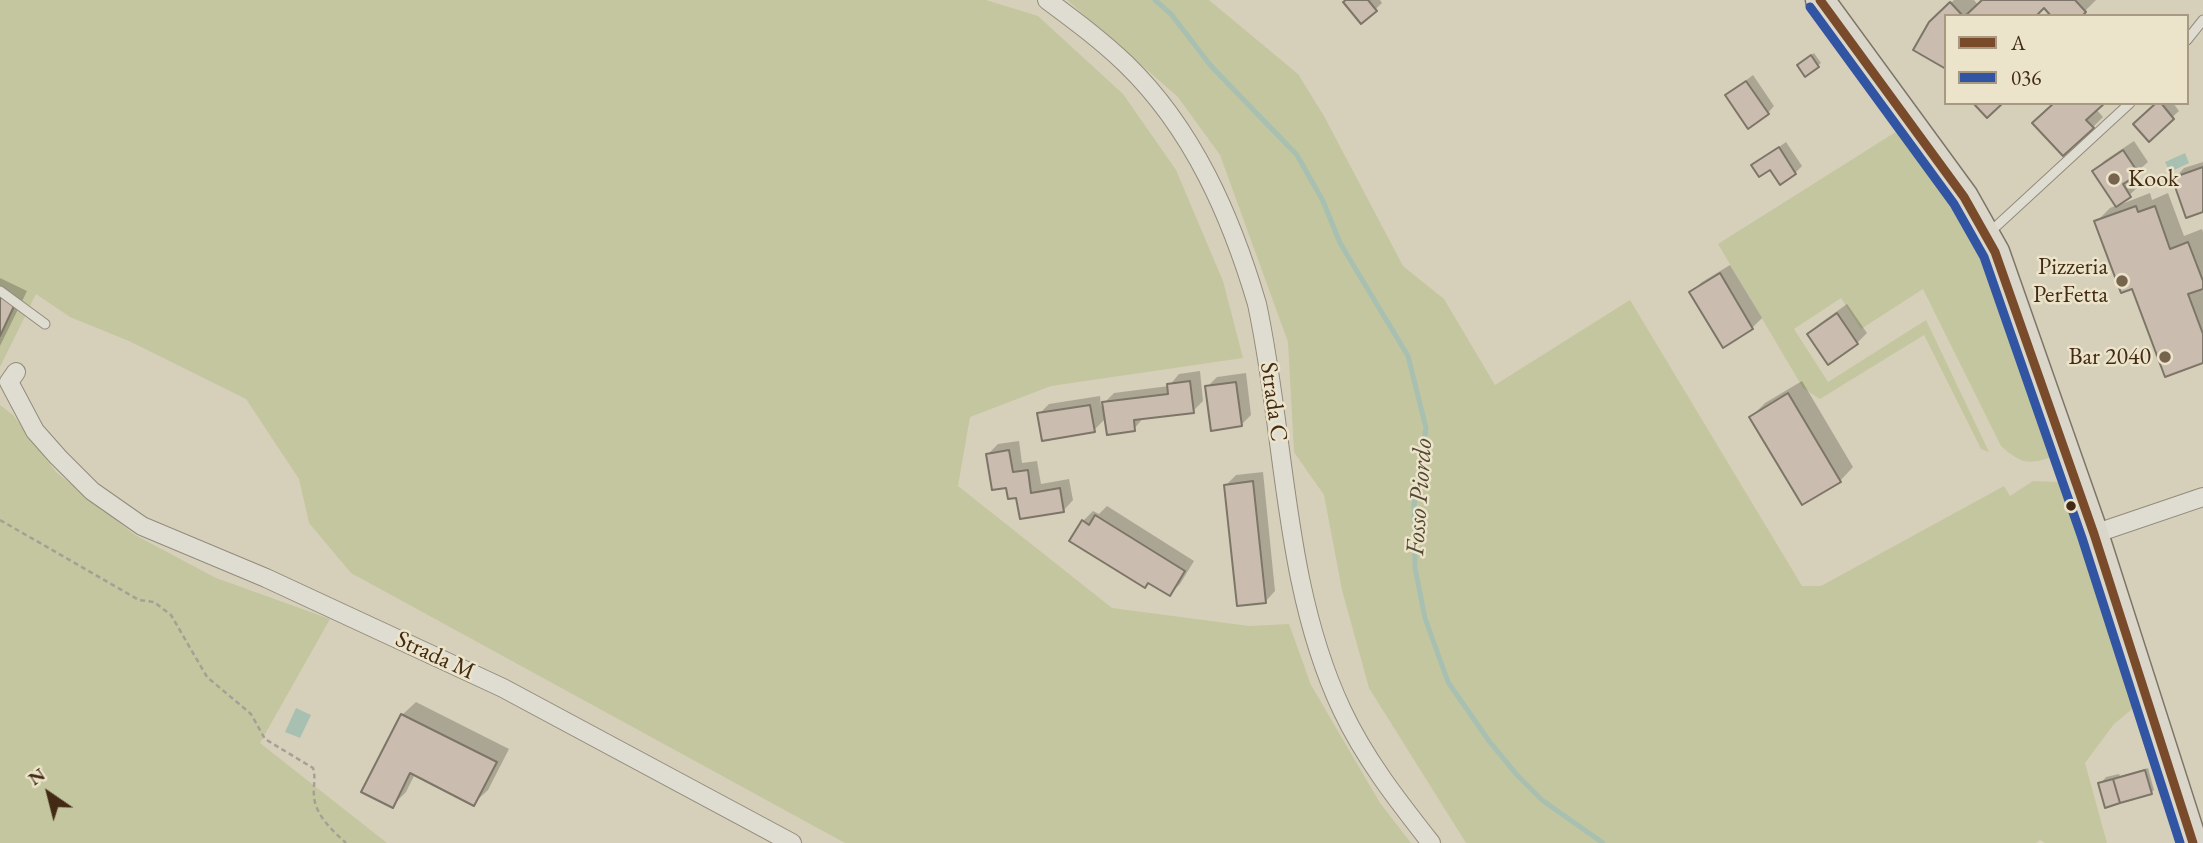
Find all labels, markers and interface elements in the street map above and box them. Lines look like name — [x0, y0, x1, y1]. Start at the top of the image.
legend — [1944, 14, 2189, 105]
text: A — [2011, 29, 2026, 56]
text: 036 — [2011, 64, 2041, 91]
place label: Kook — [2128, 165, 2179, 193]
marker: Kook — [2106, 171, 2122, 187]
place label: Pizzeria PerFetta — [2033, 253, 2108, 309]
marker: Pizzeria PerFetta — [2114, 273, 2130, 289]
place label: Bar 2040 — [2068, 343, 2151, 371]
marker: Bar 2040 — [2157, 349, 2173, 365]
street label: Strada C — [1253, 360, 1293, 444]
water label: Fosso Piordo — [1400, 437, 1440, 557]
unlabelled marker — [2064, 499, 2078, 513]
street label: Strada M — [391, 625, 479, 687]
north arrow — [14, 759, 84, 829]
text: N — [23, 762, 50, 791]

